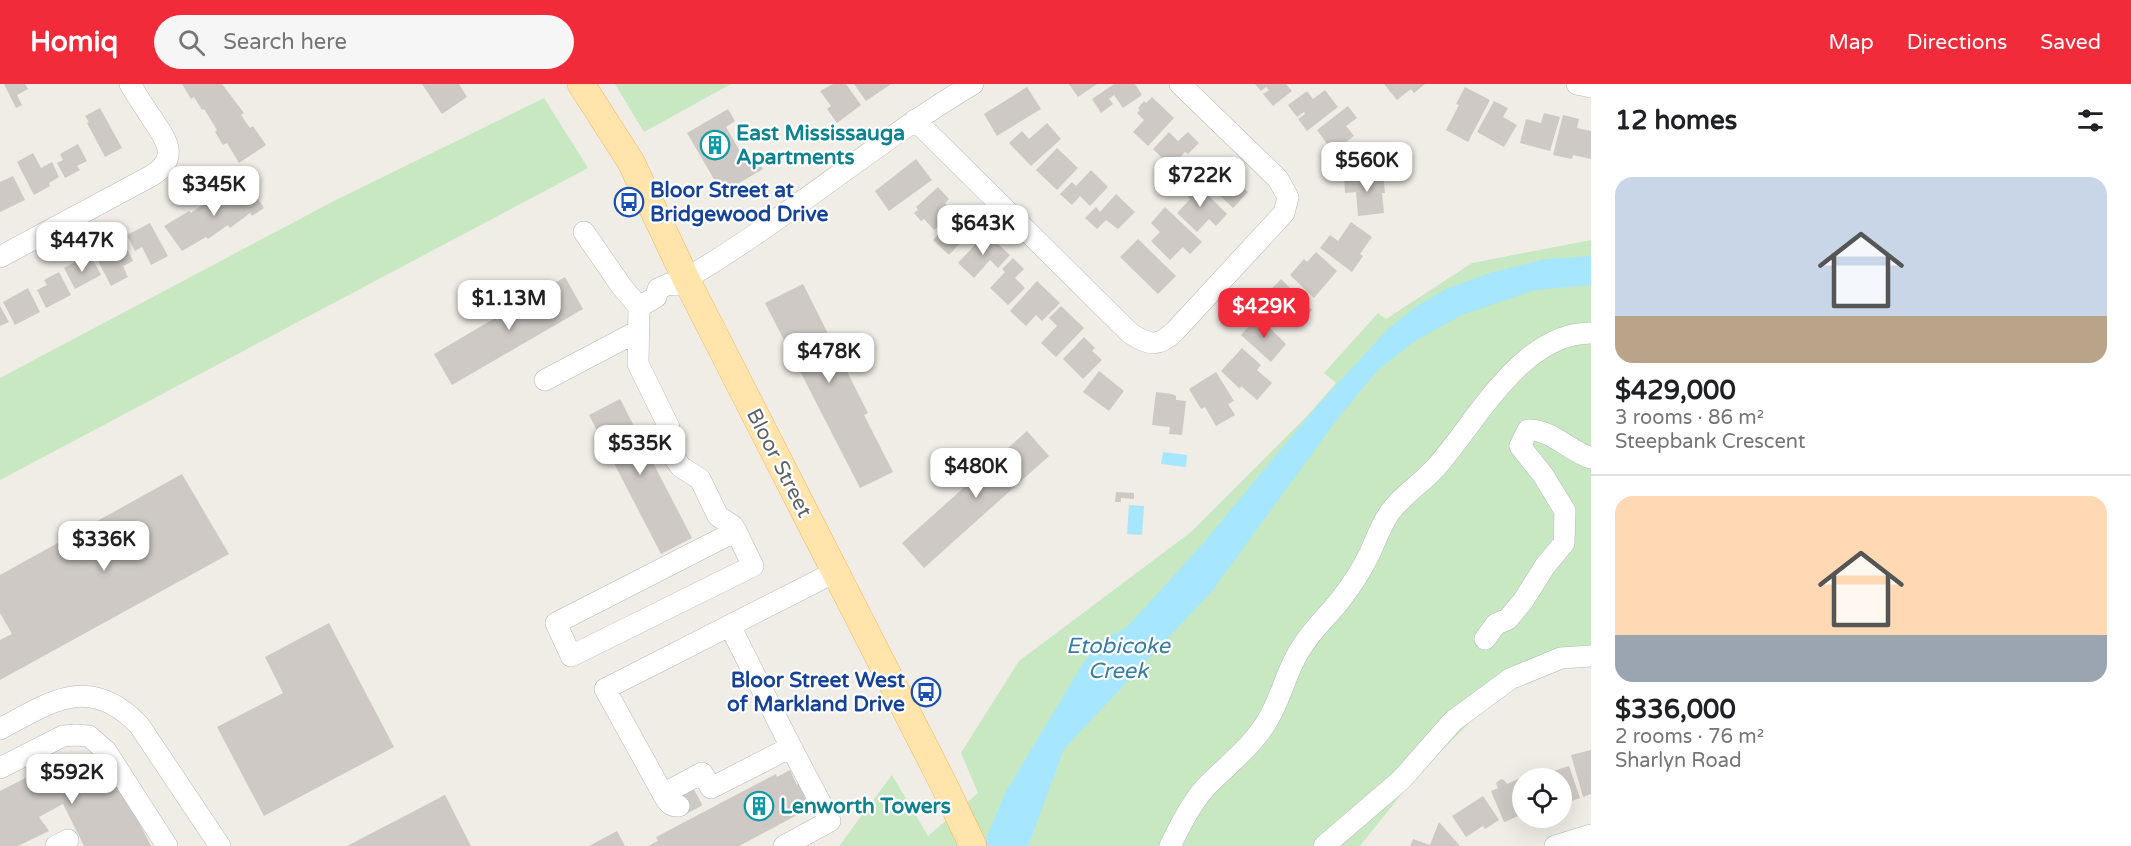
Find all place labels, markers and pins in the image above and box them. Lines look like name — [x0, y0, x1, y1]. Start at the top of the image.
place label: East Mississauga Apartments — [736, 121, 905, 170]
building icon: East Mississauga Apartments — [699, 129, 731, 161]
pin: $560K — [1325, 142, 1409, 193]
pin: $722K — [1158, 157, 1242, 208]
pin: $345K — [172, 166, 256, 217]
place label: Bloor Street at Bridgewood Drive — [650, 178, 829, 227]
bus stop icon: Bloor Street at Bridgewood Drive — [613, 186, 645, 218]
pin: $643K — [941, 205, 1025, 256]
pin: $447K — [40, 222, 124, 273]
pin: $1.13M — [460, 280, 558, 331]
pin: $429K — [1222, 288, 1306, 339]
pin: $478K — [787, 333, 871, 384]
pin: $535K — [598, 425, 682, 476]
pin: $480K — [934, 448, 1018, 499]
pin: $336K — [62, 521, 146, 572]
place label: Bloor Street West of Markland Drive — [727, 668, 905, 717]
bus stop icon: Bloor Street West of Markland Drive — [910, 676, 942, 708]
pin: $592K — [30, 754, 114, 805]
building icon: Lenworth Towers — [743, 790, 775, 822]
place label: Lenworth Towers — [780, 794, 951, 819]

